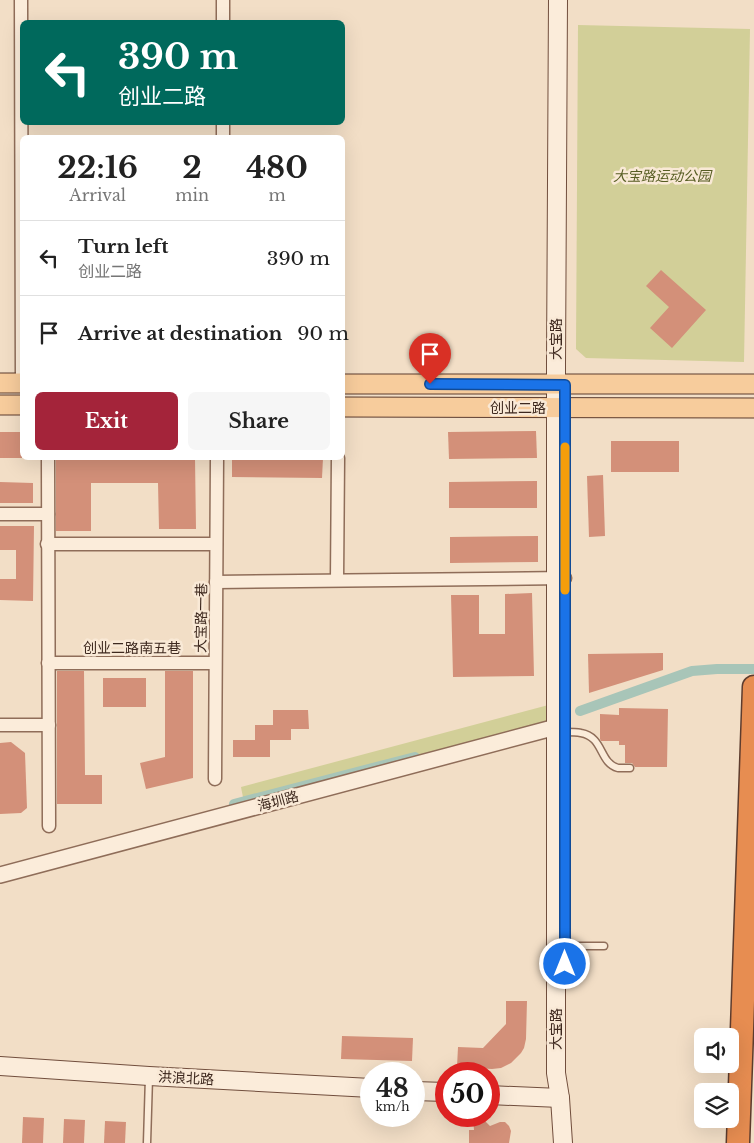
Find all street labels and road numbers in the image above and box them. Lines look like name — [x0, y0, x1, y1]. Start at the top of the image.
street label: 大宝路 — [547, 318, 565, 360]
street label: 创业二路 — [490, 399, 546, 417]
street label: 大宝路一巷 — [191, 583, 211, 653]
street label: 创业二路南五巷 — [83, 639, 181, 657]
street label: 海圳路 — [255, 787, 301, 815]
street label: 大宝路 — [547, 1008, 565, 1050]
street label: 洪浪北路 — [158, 1068, 214, 1088]

